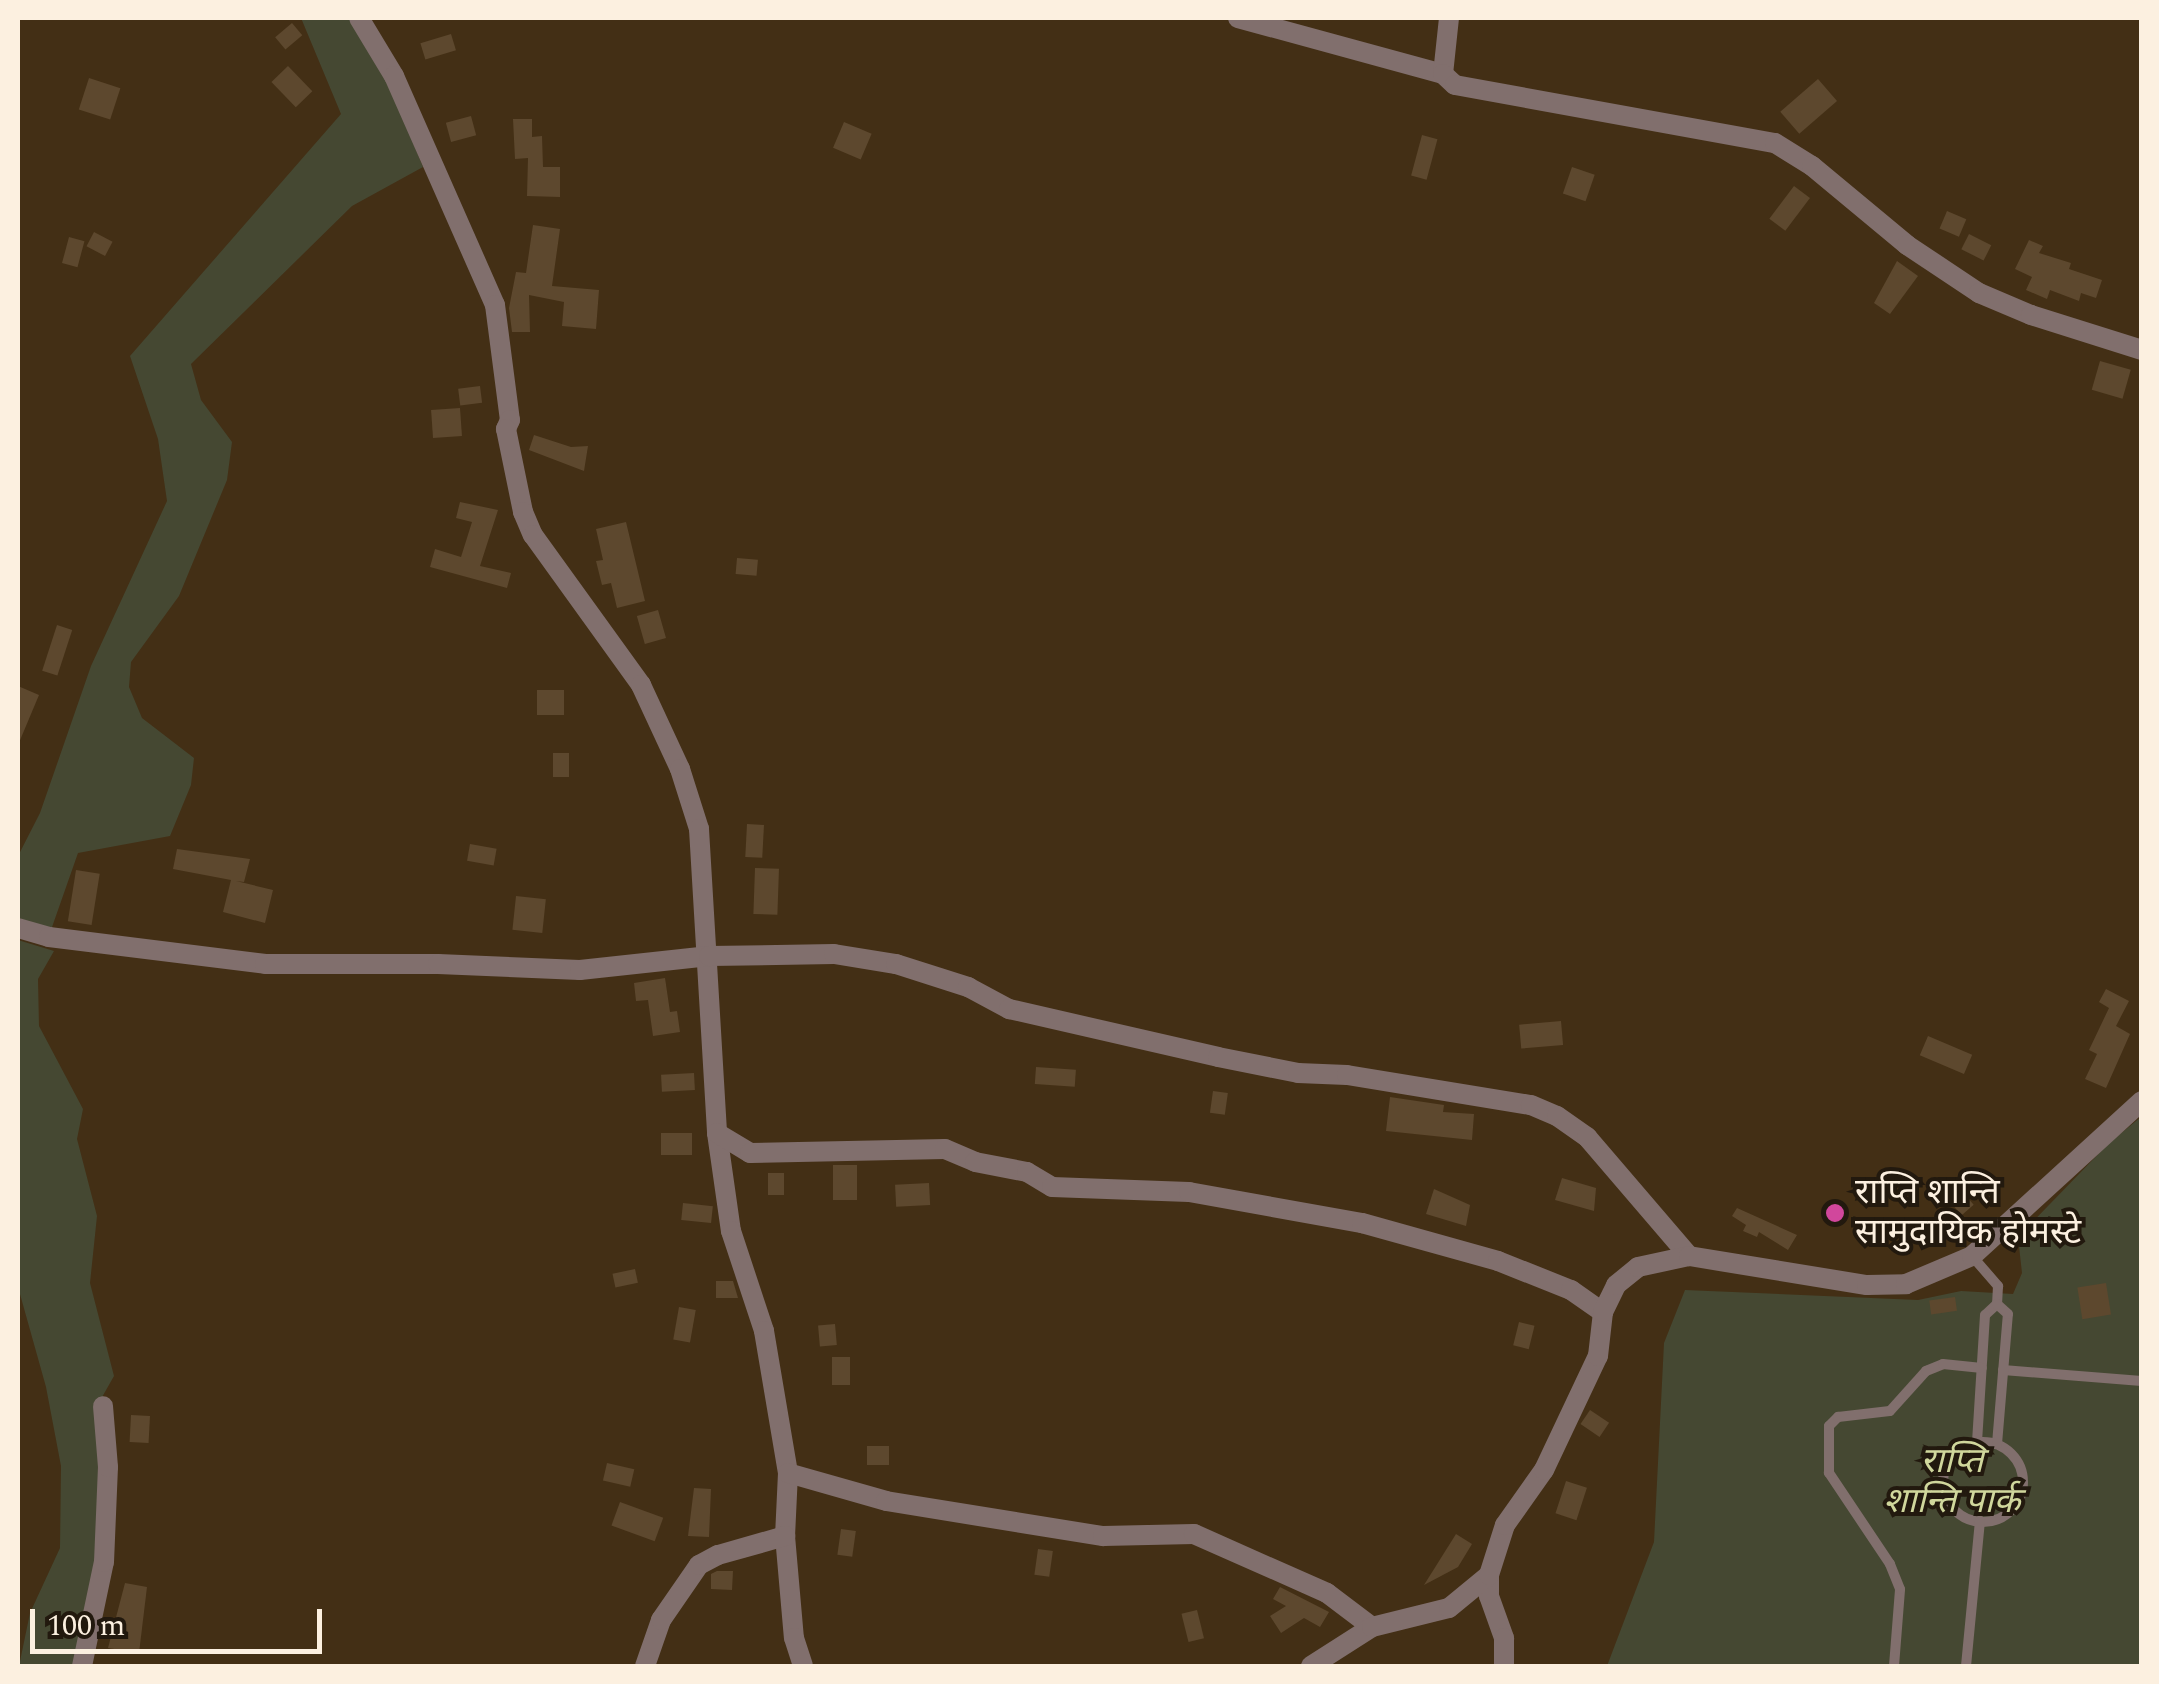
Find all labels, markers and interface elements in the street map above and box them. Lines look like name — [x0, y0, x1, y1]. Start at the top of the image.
place label: राप्ति शान्ति सामुदायिक होमस्टे — [1855, 1172, 2081, 1254]
marker: राप्ति शान्ति सामुदायिक होमस्टे — [1824, 1202, 1846, 1224]
park label: राप्ति शान्ति पार्क — [1884, 1441, 2020, 1523]
scale bar — [35, 1589, 328, 1651]
text: 100 m — [47, 1603, 125, 1649]

